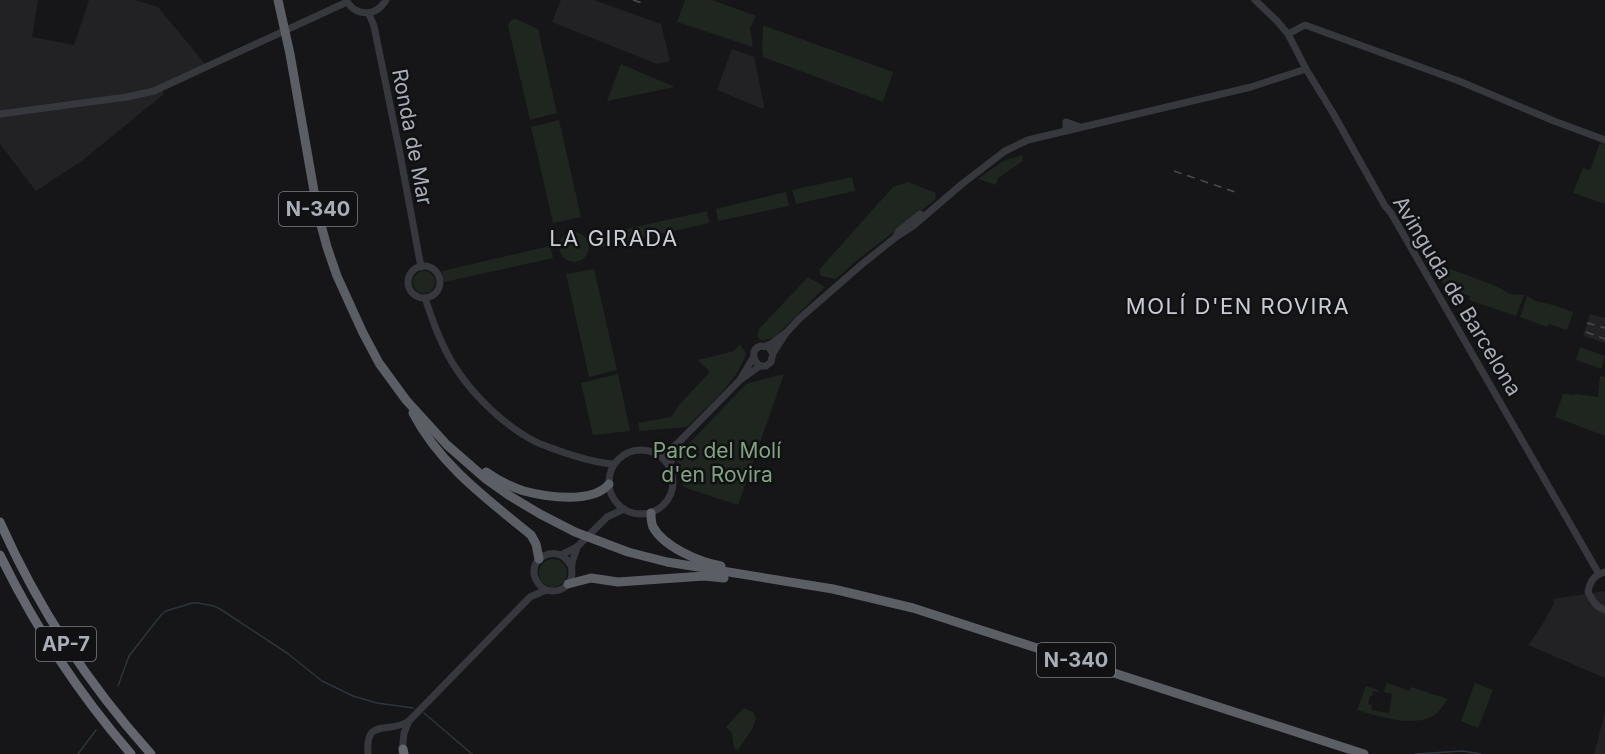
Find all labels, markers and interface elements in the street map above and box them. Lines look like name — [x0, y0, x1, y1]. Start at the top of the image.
street label: Ronda de Mar — [387, 67, 438, 207]
street label: Avinguda de Barcelona — [1388, 191, 1527, 400]
road number: N-340 — [279, 192, 357, 226]
district label: LA GIRADA — [549, 225, 679, 251]
district label: MOLÍ D'EN ROVIRA — [1126, 293, 1350, 319]
park label: Parc del Molí d'en Rovira — [653, 438, 782, 487]
road number: AP-7 — [36, 627, 96, 661]
road number: N-340 — [1037, 643, 1115, 677]

